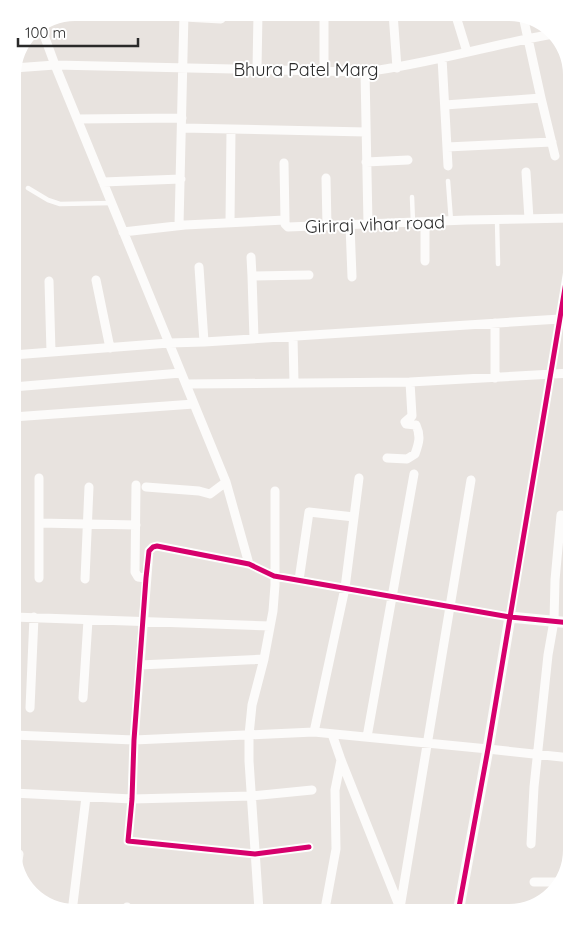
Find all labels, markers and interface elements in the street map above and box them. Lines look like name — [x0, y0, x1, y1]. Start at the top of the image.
scale bar — [18, 15, 138, 47]
text: 100 m — [25, 23, 66, 42]
street label: Bhura Patel Marg — [233, 58, 379, 81]
street label: Giriraj vihar road — [305, 210, 445, 238]

